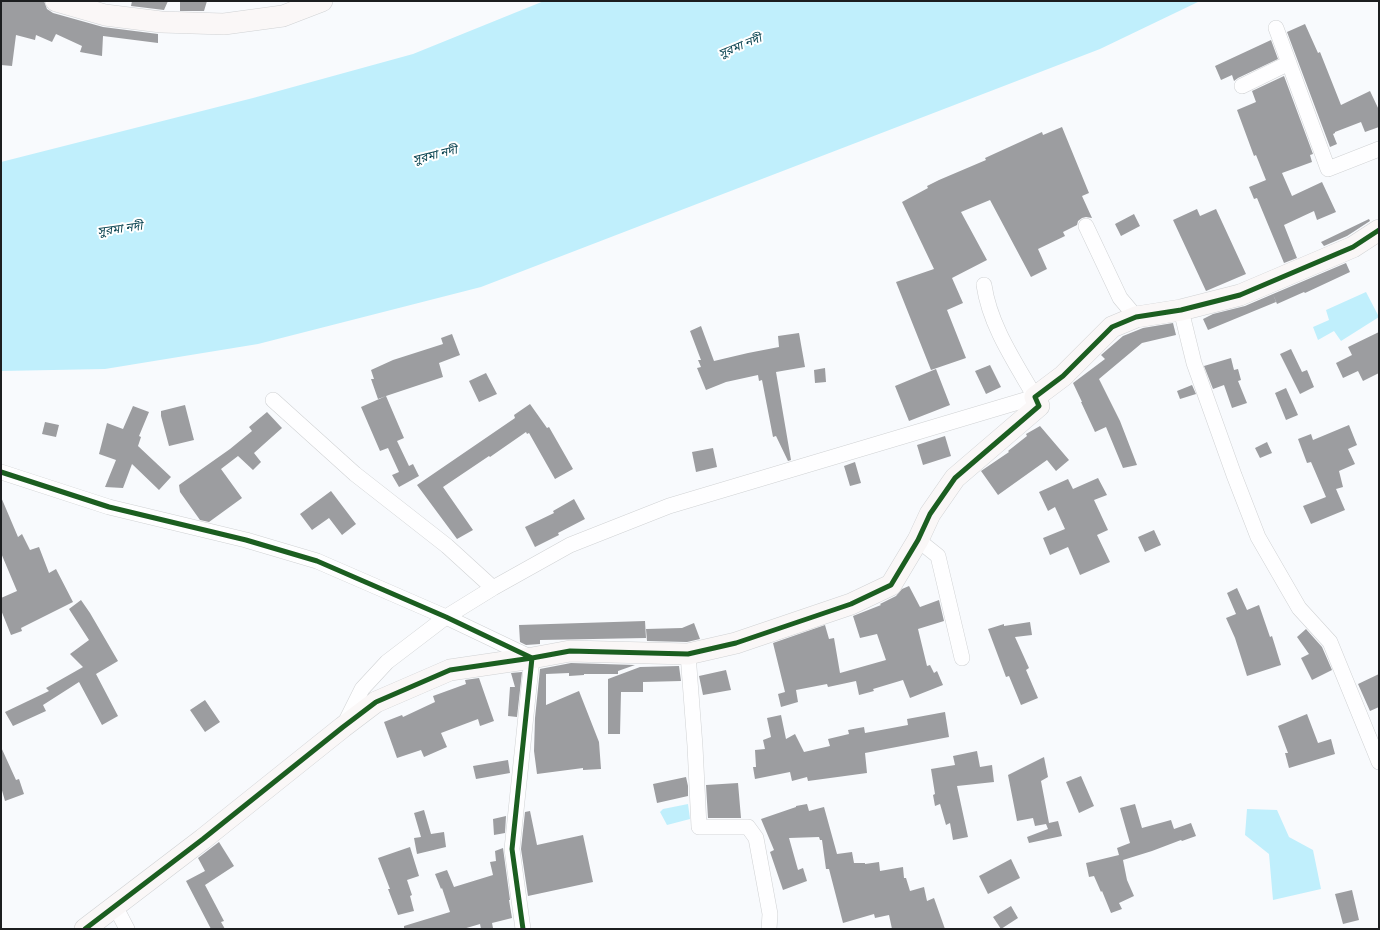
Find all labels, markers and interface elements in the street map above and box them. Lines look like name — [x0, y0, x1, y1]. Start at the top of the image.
water label: সুরমা নদী — [716, 31, 764, 61]
water label: সুরমা নদী — [411, 143, 459, 167]
water label: সুরমা নদী — [97, 219, 143, 239]

